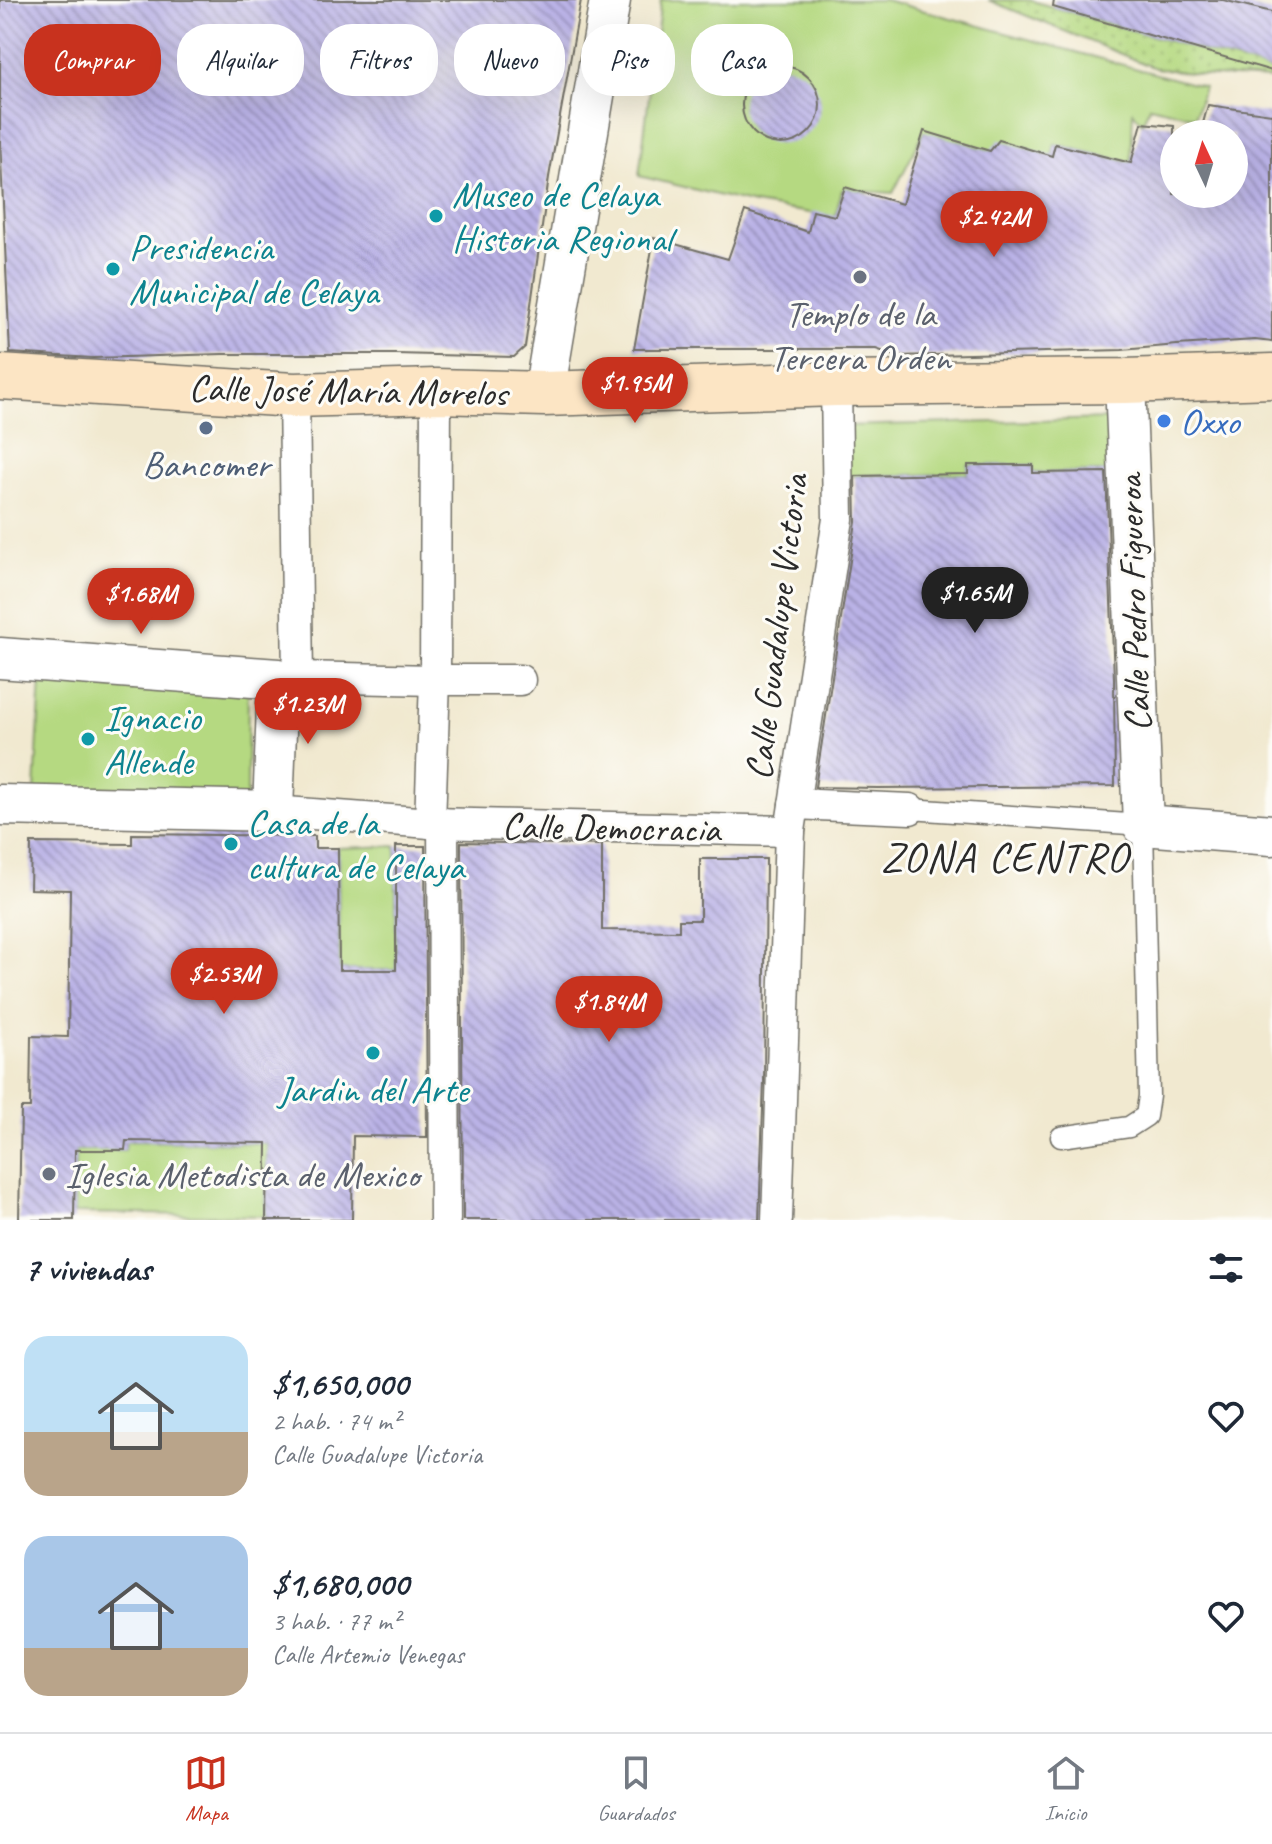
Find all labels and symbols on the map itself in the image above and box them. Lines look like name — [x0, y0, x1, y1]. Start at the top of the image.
north arrow — [1160, 120, 1248, 208]
place label: Museo de Celaya Historia Regional — [452, 171, 678, 262]
pin: $2.42M — [929, 191, 1059, 259]
marker: Museo de Celaya Historia Regional — [427, 207, 445, 225]
place label: Presidencia Municipal de Celaya — [129, 224, 381, 315]
marker: Presidencia Municipal de Celaya — [104, 260, 122, 278]
marker: Templo de la Tercera Orden — [851, 268, 869, 286]
place label: Templo de la Tercera Orden — [769, 290, 952, 381]
pin: $1.95M — [570, 357, 700, 425]
street label: Calle José María Morelos — [188, 364, 511, 417]
place label: Oxxo — [1180, 398, 1242, 445]
marker: Oxxo — [1155, 412, 1173, 430]
marker: Bancomer — [197, 419, 215, 437]
place label: Bancomer — [142, 441, 274, 488]
street label: Calle Guadalupe Victoria — [734, 469, 819, 782]
street label: Calle Pedro Figueroa — [1105, 470, 1161, 732]
pin: $1.65M — [910, 567, 1040, 635]
pin: $1.68M — [76, 568, 206, 636]
pin: $1.23M — [243, 678, 373, 746]
place label: Ignacio Allende — [104, 694, 202, 785]
marker: Ignacio Allende — [79, 730, 97, 748]
place label: Casa de la cultura de Celaya — [247, 799, 466, 890]
street label: Calle Democracia — [501, 802, 723, 853]
district label: ZONA CENTRO — [881, 831, 1132, 884]
marker: Casa de la cultura de Celaya — [222, 835, 240, 853]
pin: $2.53M — [159, 948, 289, 1016]
pin: $1.84M — [544, 976, 674, 1044]
marker: Jardin del Arte — [364, 1044, 382, 1062]
place label: Jardin del Arte — [276, 1066, 471, 1113]
place label: Iglesia Metodista de Mexico — [65, 1151, 423, 1198]
marker: Iglesia Metodista de Mexico — [40, 1165, 58, 1183]

